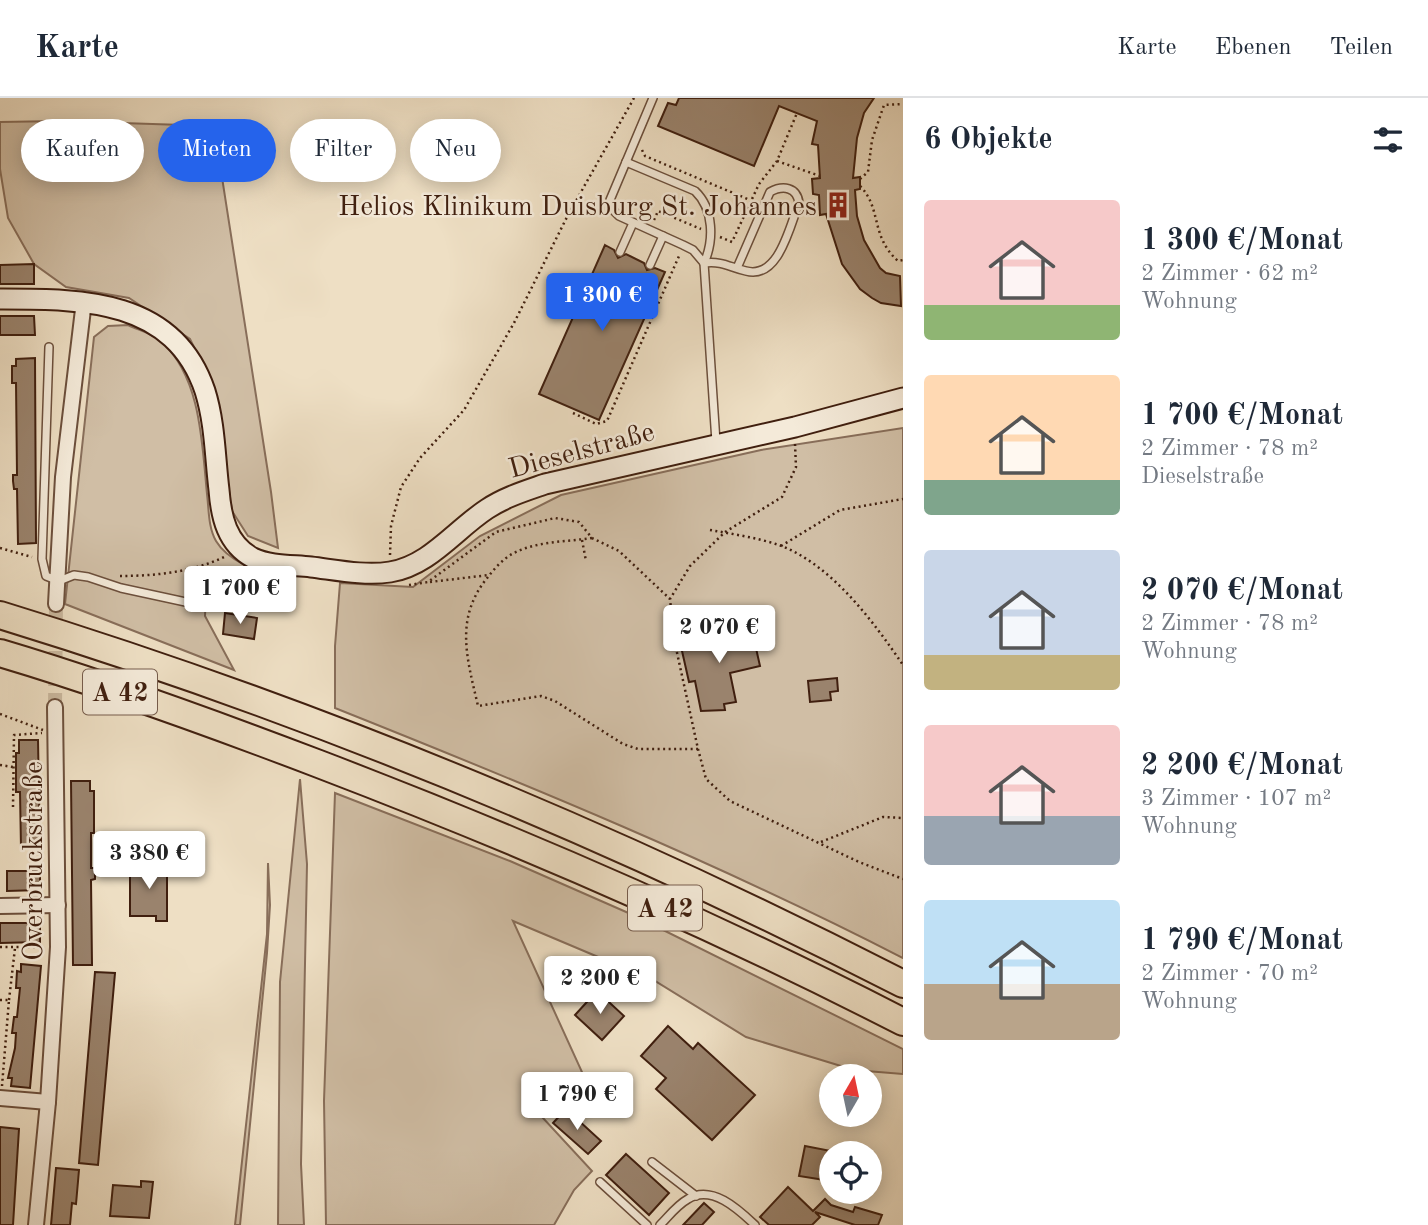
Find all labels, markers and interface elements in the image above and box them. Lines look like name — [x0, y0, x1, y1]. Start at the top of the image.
text: Karte — [35, 32, 119, 65]
text: Karte — [1117, 36, 1177, 60]
text: Ebenen — [1215, 36, 1291, 60]
text: Teilen — [1329, 36, 1393, 60]
chip: Kaufen — [21, 119, 144, 182]
chip: Mieten — [158, 119, 276, 182]
chip: Filter — [290, 119, 396, 182]
chip: Neu — [410, 119, 501, 182]
icon: filters — [1369, 121, 1407, 159]
text: 6 Objekte — [924, 125, 1053, 155]
building icon: Helios Klinikum Duisburg St. Johannes — [823, 190, 853, 220]
place label: Helios Klinikum Duisburg St. Johannes — [338, 194, 817, 222]
text: 1 300 €/Monat — [1141, 226, 1343, 256]
icon: home — [980, 228, 1064, 312]
text: 2 Zimmer · 62 m² — [1141, 262, 1318, 285]
pin: 1 300 € — [537, 274, 667, 333]
text: 1 300 € — [562, 284, 642, 307]
text: Wohnung — [1141, 290, 1237, 313]
text: 1 700 €/Monat — [1141, 401, 1343, 431]
icon: home — [980, 403, 1064, 487]
street label: Dieselstraße — [506, 419, 658, 485]
text: 2 Zimmer · 78 m² — [1141, 437, 1318, 460]
text: Dieselstraße — [1141, 465, 1264, 488]
pin: 1 700 € — [175, 566, 305, 626]
text: 2 070 €/Monat — [1141, 576, 1343, 606]
text: 1 700 € — [200, 577, 280, 600]
icon: home — [980, 578, 1064, 662]
pin: 2 070 € — [654, 606, 784, 665]
text: 2 Zimmer · 78 m² — [1141, 612, 1318, 635]
text: 2 070 € — [679, 616, 759, 639]
text: Wohnung — [1141, 640, 1237, 663]
road number: A 42 — [83, 670, 157, 714]
text: 2 200 €/Monat — [1141, 751, 1343, 781]
icon: home — [980, 753, 1064, 837]
street label: Overbruckstraße — [21, 761, 49, 961]
text: 3 Zimmer · 107 m² — [1141, 787, 1331, 810]
text: Wohnung — [1141, 815, 1237, 838]
pin: 3 380 € — [84, 832, 214, 891]
text: 3 380 € — [109, 842, 189, 865]
road number: A 42 — [628, 886, 702, 930]
text: 1 790 €/Monat — [1141, 926, 1343, 956]
icon: home — [980, 928, 1064, 1012]
pin: 2 200 € — [535, 956, 665, 1016]
text: 2 Zimmer · 70 m² — [1141, 962, 1318, 985]
text: 2 200 € — [560, 967, 640, 990]
text: Wohnung — [1141, 990, 1237, 1013]
north arrow — [819, 1064, 882, 1127]
map controls — [819, 1064, 882, 1204]
pin: 1 790 € — [512, 1072, 642, 1132]
text: 1 790 € — [537, 1083, 617, 1106]
button: locate — [819, 1141, 882, 1204]

